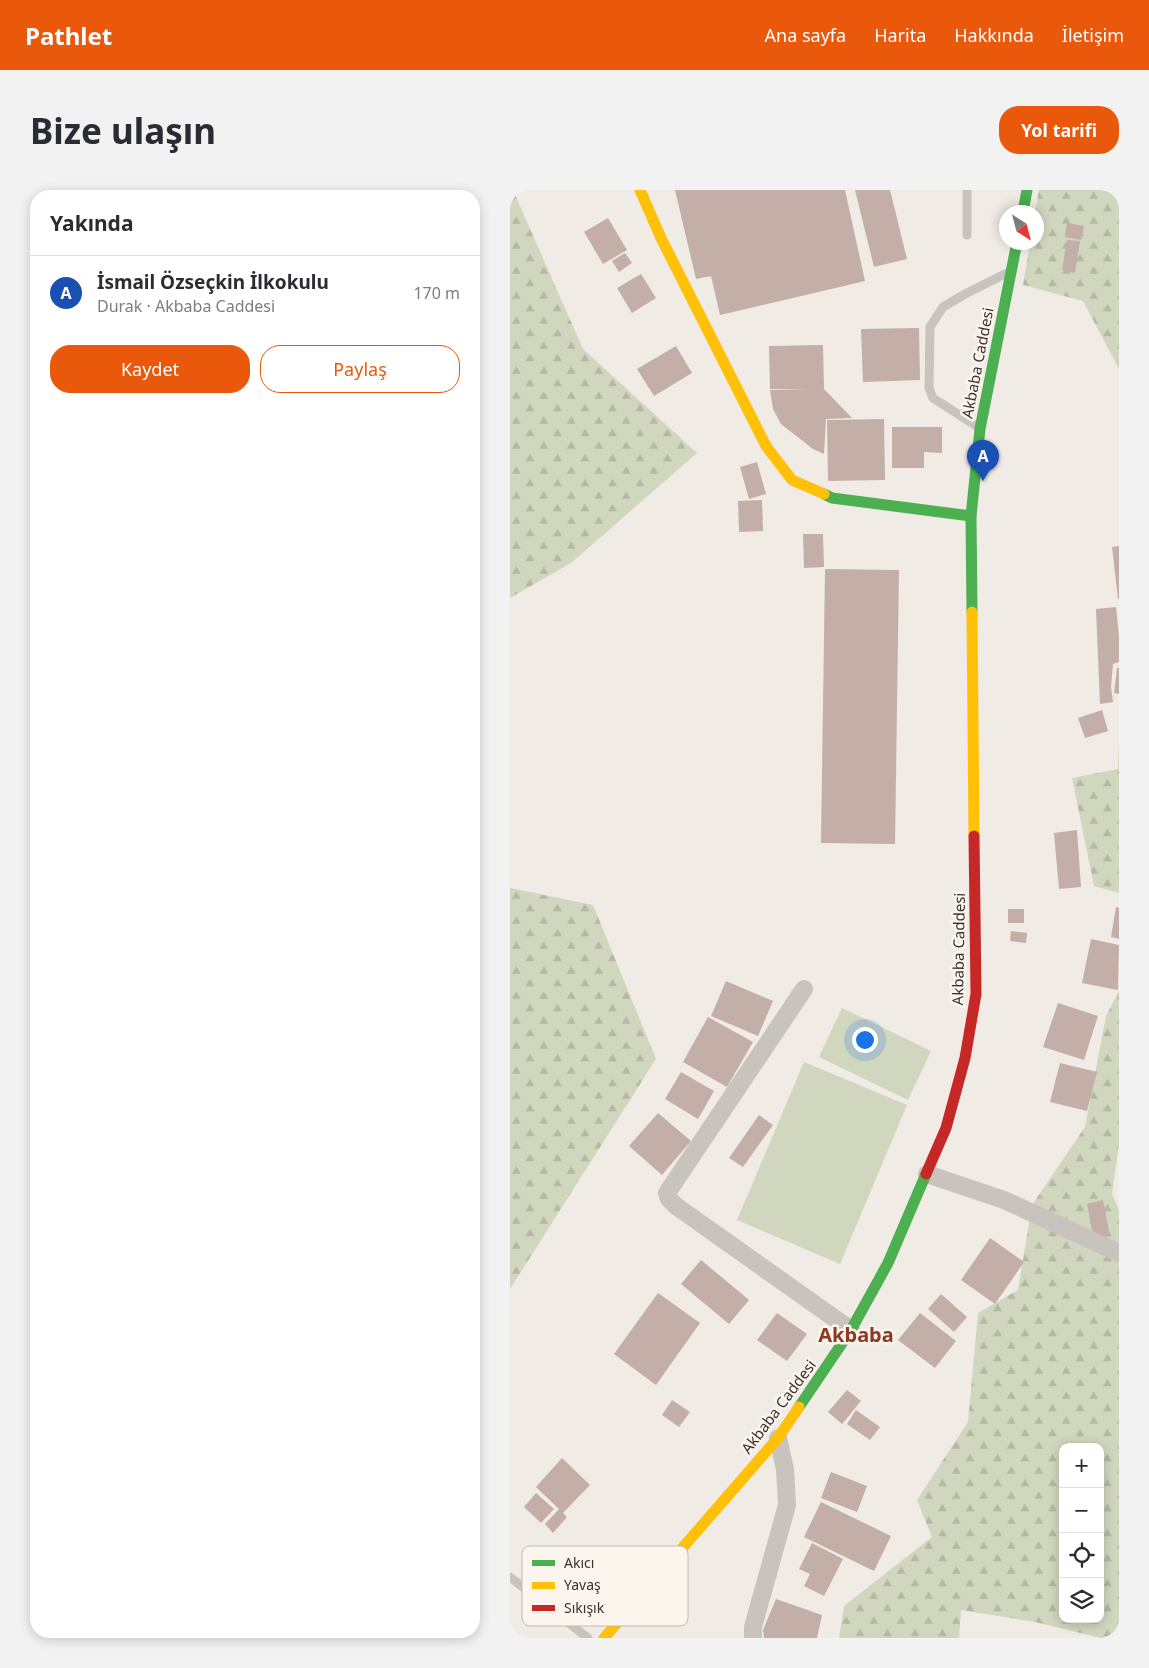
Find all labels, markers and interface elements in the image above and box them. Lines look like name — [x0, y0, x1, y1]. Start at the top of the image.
text: Pathlet — [25, 19, 112, 52]
text: Ana sayfa — [765, 23, 846, 47]
text: Harita — [874, 23, 926, 47]
text: Hakkında — [954, 23, 1034, 47]
text: İletişim — [1062, 23, 1124, 47]
button: Yol tarifi — [999, 106, 1119, 154]
text: Bize ulaşın — [30, 107, 216, 154]
north arrow — [999, 205, 1044, 250]
text: Yakında — [50, 209, 133, 237]
text: İsmail Özseçkin İlkokulu — [97, 269, 329, 295]
text: A — [60, 282, 72, 304]
text: 170 m — [413, 282, 460, 304]
text: Durak · Akbaba Caddesi — [97, 295, 275, 317]
street label: Akbaba Caddesi — [956, 306, 998, 420]
button: Kaydet — [50, 345, 250, 393]
button: Paylaş — [260, 345, 460, 393]
pin: A — [967, 440, 999, 481]
street label: Akbaba Caddesi — [947, 892, 969, 1005]
your location — [852, 1027, 878, 1053]
district label: Akbaba — [818, 1321, 894, 1348]
street label: Akbaba Caddesi — [736, 1355, 820, 1457]
map controls — [1059, 1443, 1104, 1623]
button: + — [1059, 1443, 1104, 1488]
button: − — [1059, 1488, 1104, 1533]
button: locate — [1059, 1533, 1104, 1578]
legend — [522, 1546, 688, 1626]
text: Akıcı — [564, 1553, 594, 1572]
text: Yavaş — [564, 1575, 601, 1594]
button: layers — [1059, 1578, 1104, 1623]
text: Sıkışık — [564, 1598, 605, 1617]

